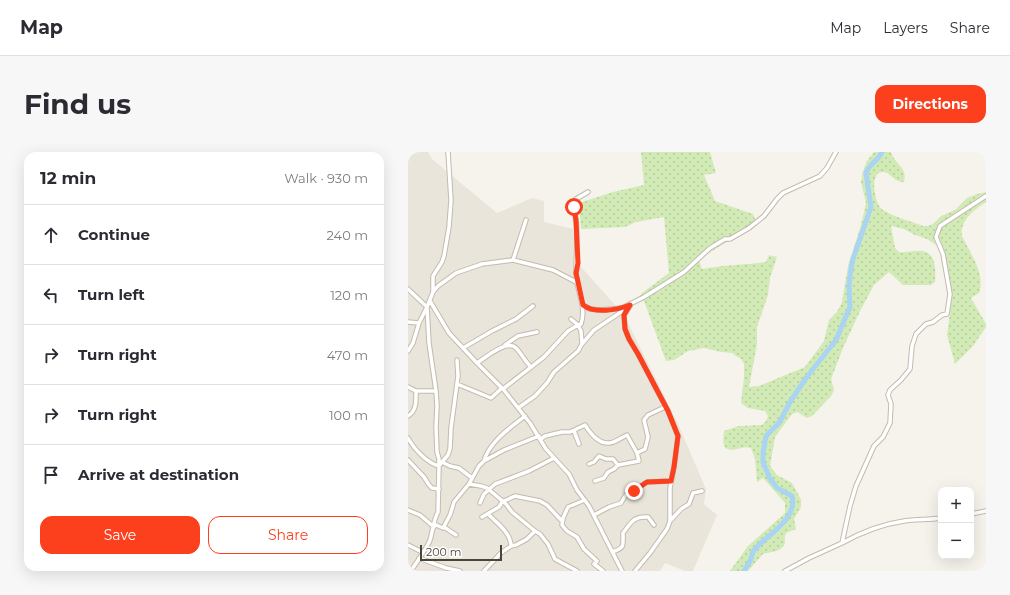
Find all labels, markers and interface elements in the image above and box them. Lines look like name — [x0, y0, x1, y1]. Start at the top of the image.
text: Map — [20, 16, 63, 39]
text: Map — [830, 19, 861, 37]
text: Layers — [883, 19, 928, 37]
text: Share — [950, 19, 990, 37]
button: Directions — [875, 85, 986, 123]
text: Find us — [24, 87, 131, 121]
text: 12 min — [40, 168, 96, 188]
text: Walk · 930 m — [284, 170, 368, 186]
route start — [565, 198, 583, 216]
icon: ahead — [40, 224, 62, 246]
text: Continue — [78, 225, 150, 244]
text: 240 m — [327, 227, 368, 243]
icon: left — [40, 284, 62, 306]
text: Turn left — [78, 285, 145, 304]
text: 120 m — [330, 287, 368, 303]
icon: right — [40, 344, 62, 366]
text: Turn right — [78, 345, 157, 364]
text: 470 m — [327, 347, 368, 363]
icon: right — [40, 404, 62, 426]
text: Turn right — [78, 405, 157, 424]
text: 100 m — [329, 407, 368, 423]
icon: arrive — [40, 464, 62, 486]
text: Arrive at destination — [78, 465, 239, 484]
route end — [625, 482, 643, 500]
map controls — [938, 487, 974, 559]
button: + — [938, 487, 974, 523]
button: Save — [40, 516, 200, 554]
button: Share — [208, 516, 368, 554]
button: − — [938, 523, 974, 559]
scale bar — [420, 543, 502, 562]
text: 200 m — [426, 545, 461, 559]

